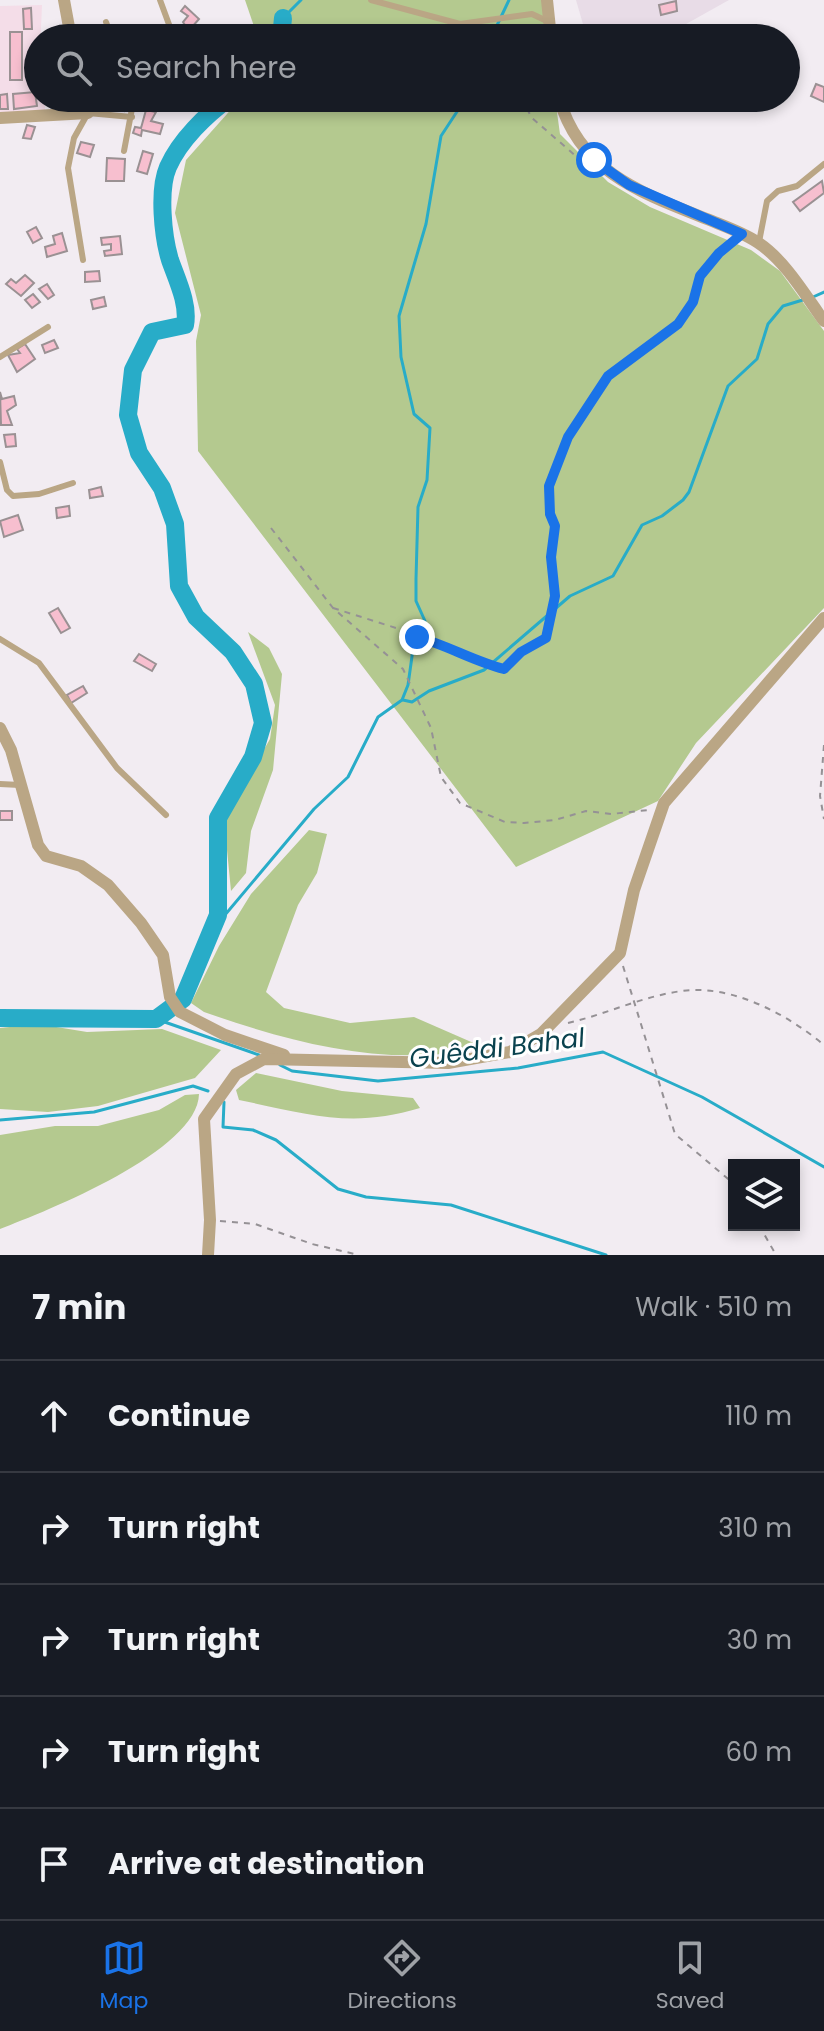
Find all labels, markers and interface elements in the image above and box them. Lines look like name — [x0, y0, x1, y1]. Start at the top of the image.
search box — [24, 24, 800, 112]
icon: search — [52, 46, 96, 90]
text: Search here — [116, 46, 297, 89]
route start — [576, 142, 612, 178]
route end — [399, 619, 435, 655]
water label: Guêddi Bahal — [407, 1019, 587, 1077]
map controls — [728, 1159, 800, 1231]
button: layers — [728, 1159, 800, 1231]
text: 7 min — [32, 1283, 126, 1331]
text: Walk · 510 m — [635, 1289, 792, 1325]
icon: ahead — [32, 1394, 76, 1438]
text: Continue — [108, 1394, 250, 1437]
text: 110 m — [725, 1398, 792, 1434]
icon: right — [32, 1506, 76, 1550]
text: Turn right — [108, 1506, 260, 1549]
text: 310 m — [718, 1510, 792, 1546]
icon: right — [32, 1618, 76, 1662]
text: Turn right — [108, 1618, 260, 1661]
text: 30 m — [727, 1622, 792, 1658]
icon: right — [32, 1730, 76, 1774]
text: Turn right — [108, 1730, 260, 1773]
text: 60 m — [725, 1734, 792, 1770]
icon: arrive — [32, 1842, 76, 1886]
text: Arrive at destination — [108, 1842, 425, 1885]
tab: Map — [100, 1936, 148, 2017]
tab: Directions — [347, 1936, 457, 2017]
tab: Saved — [656, 1936, 724, 2017]

